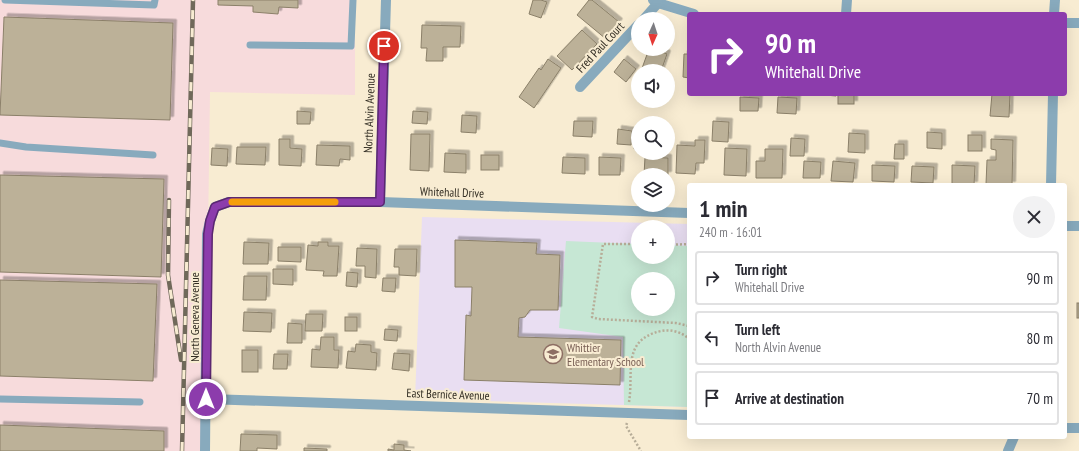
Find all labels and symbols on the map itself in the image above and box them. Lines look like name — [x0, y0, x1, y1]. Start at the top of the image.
north arrow — [631, 12, 675, 56]
street label: Fred Paul Court — [573, 18, 628, 75]
pin — [367, 29, 401, 63]
street label: North Alvin Avenue — [360, 73, 378, 153]
street label: Whitehall Drive — [420, 183, 484, 201]
street label: North Geneva Avenue — [187, 272, 202, 362]
place label: Whittier Elementary School — [567, 340, 644, 369]
school or university icon: Whittier Elementary School — [542, 343, 564, 365]
position arrow — [185, 378, 227, 420]
street label: East Bernice Avenue — [406, 385, 490, 403]

